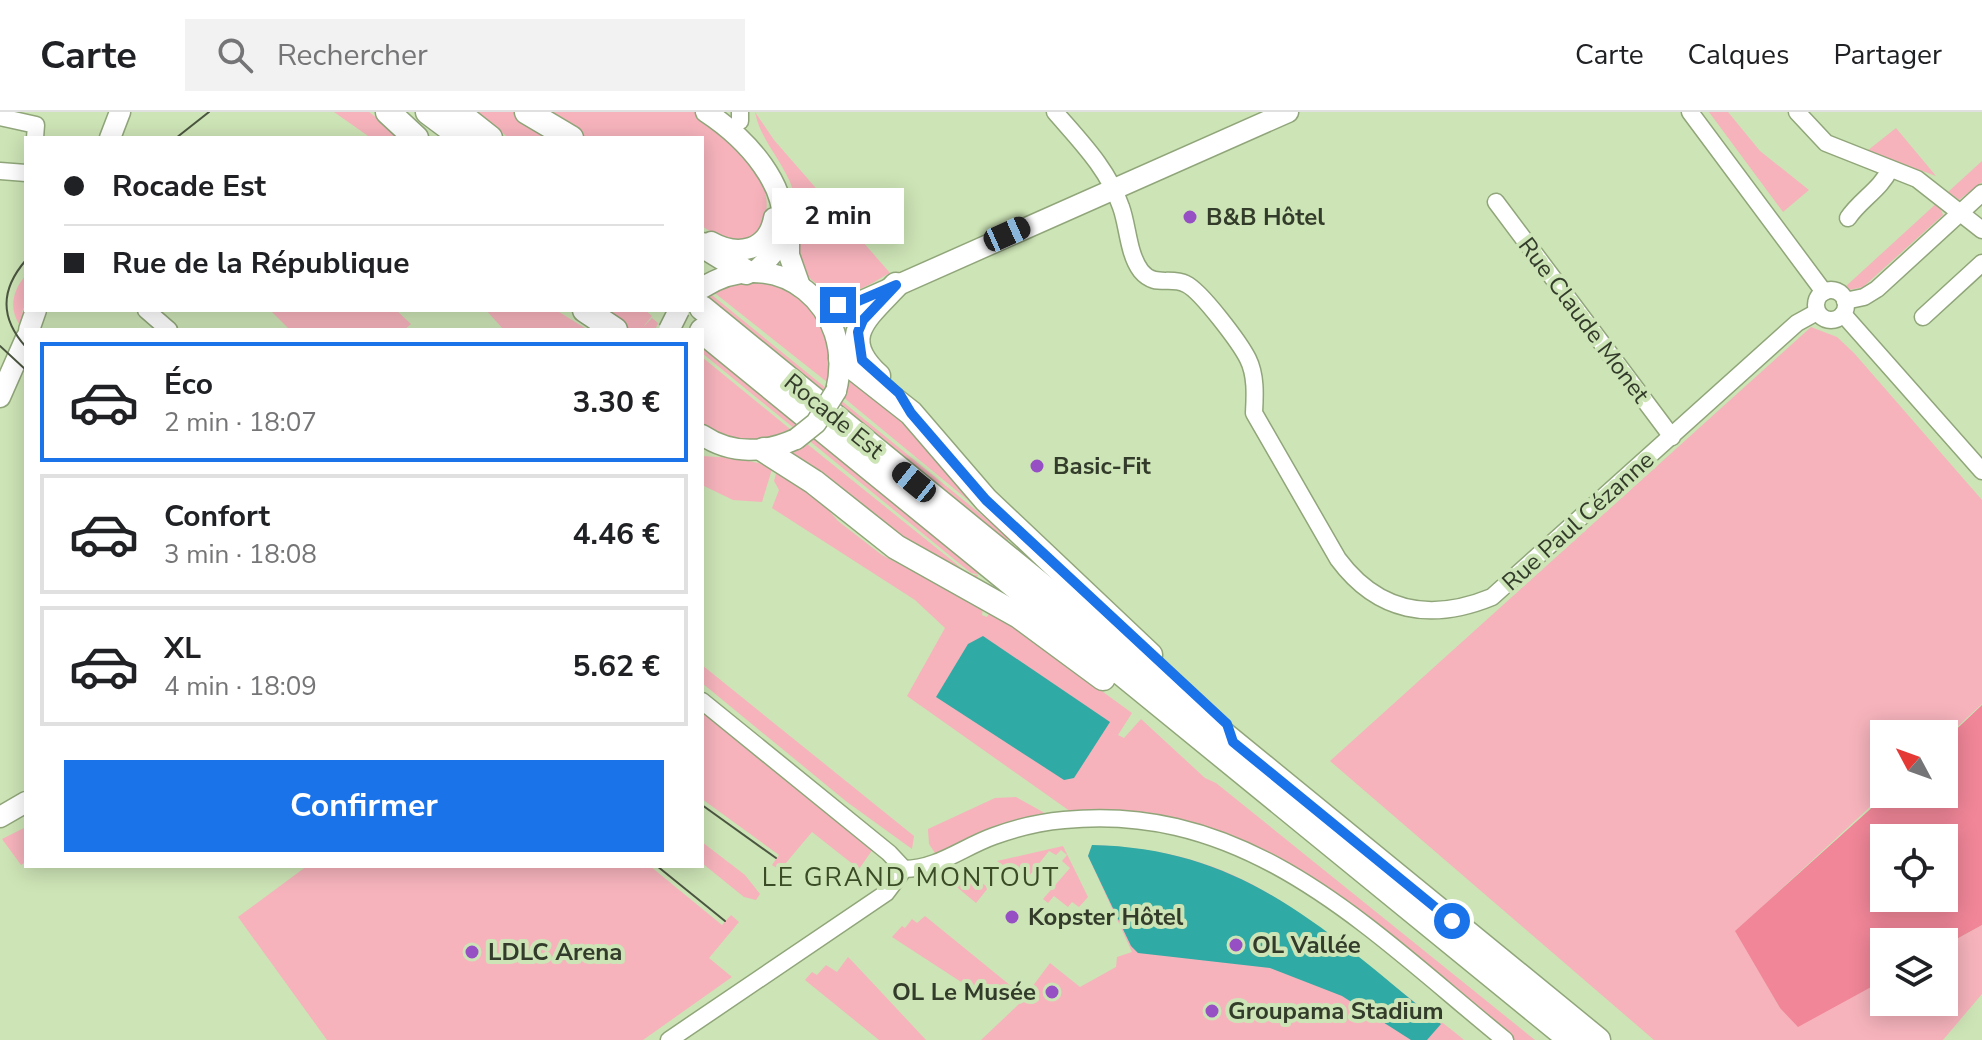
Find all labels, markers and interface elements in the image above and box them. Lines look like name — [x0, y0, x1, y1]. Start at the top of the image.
search box — [185, 19, 745, 91]
text: Carte — [40, 30, 137, 81]
icon: search — [213, 33, 257, 77]
text: Rechercher — [277, 35, 428, 76]
text: Carte — [1575, 36, 1644, 74]
text: Calques — [1688, 36, 1789, 74]
text: Partager — [1833, 36, 1942, 74]
text: Rocade Est — [112, 166, 266, 207]
callout: 2 min — [772, 189, 904, 245]
text: 2 min — [804, 198, 872, 233]
place label: B&B Hôtel — [1206, 201, 1325, 233]
marker: B&B Hôtel — [1181, 208, 1199, 226]
car — [980, 213, 1034, 255]
street label: Rue Claude Monet — [1511, 231, 1657, 410]
text: Rue de la République — [112, 243, 409, 284]
route end — [820, 287, 856, 323]
text: Éco — [164, 364, 213, 405]
icon: car — [68, 366, 140, 438]
street label: Rocade Est — [778, 366, 891, 466]
text: 3.30 € — [572, 382, 660, 423]
text: 2 min · 18:07 — [164, 405, 317, 440]
street label: Rue Paul Cézanne — [1495, 444, 1661, 598]
place label: Basic-Fit — [1053, 450, 1152, 482]
marker: Basic-Fit — [1028, 457, 1046, 475]
car — [888, 458, 940, 506]
text: Confort — [164, 496, 270, 537]
icon: car — [68, 498, 140, 570]
text: 4.46 € — [572, 514, 660, 555]
text: 3 min · 18:08 — [164, 537, 317, 572]
text: XL — [164, 628, 201, 669]
icon: car — [68, 630, 140, 702]
text: 5.62 € — [572, 646, 660, 687]
text: 4 min · 18:09 — [164, 669, 317, 704]
north arrow — [1870, 720, 1958, 808]
map controls — [1870, 720, 1958, 1016]
button: Confirmer — [64, 760, 664, 852]
button: locate — [1870, 824, 1958, 912]
district label: LE GRAND MONTOUT — [762, 860, 1060, 895]
place label: Kopster Hôtel — [1028, 901, 1184, 933]
route start — [1434, 903, 1470, 939]
marker: Kopster Hôtel — [1003, 908, 1021, 926]
button: layers — [1870, 928, 1958, 1016]
place label: OL Vallée — [1252, 929, 1361, 961]
place label: LDLC Arena — [488, 936, 622, 968]
marker: OL Vallée — [1227, 936, 1245, 954]
marker: LDLC Arena — [463, 943, 481, 961]
place label: OL Le Musée — [892, 976, 1036, 1008]
marker: OL Le Musée — [1043, 983, 1061, 1001]
place label: Groupama Stadium — [1228, 995, 1444, 1027]
marker: Groupama Stadium — [1203, 1002, 1221, 1020]

